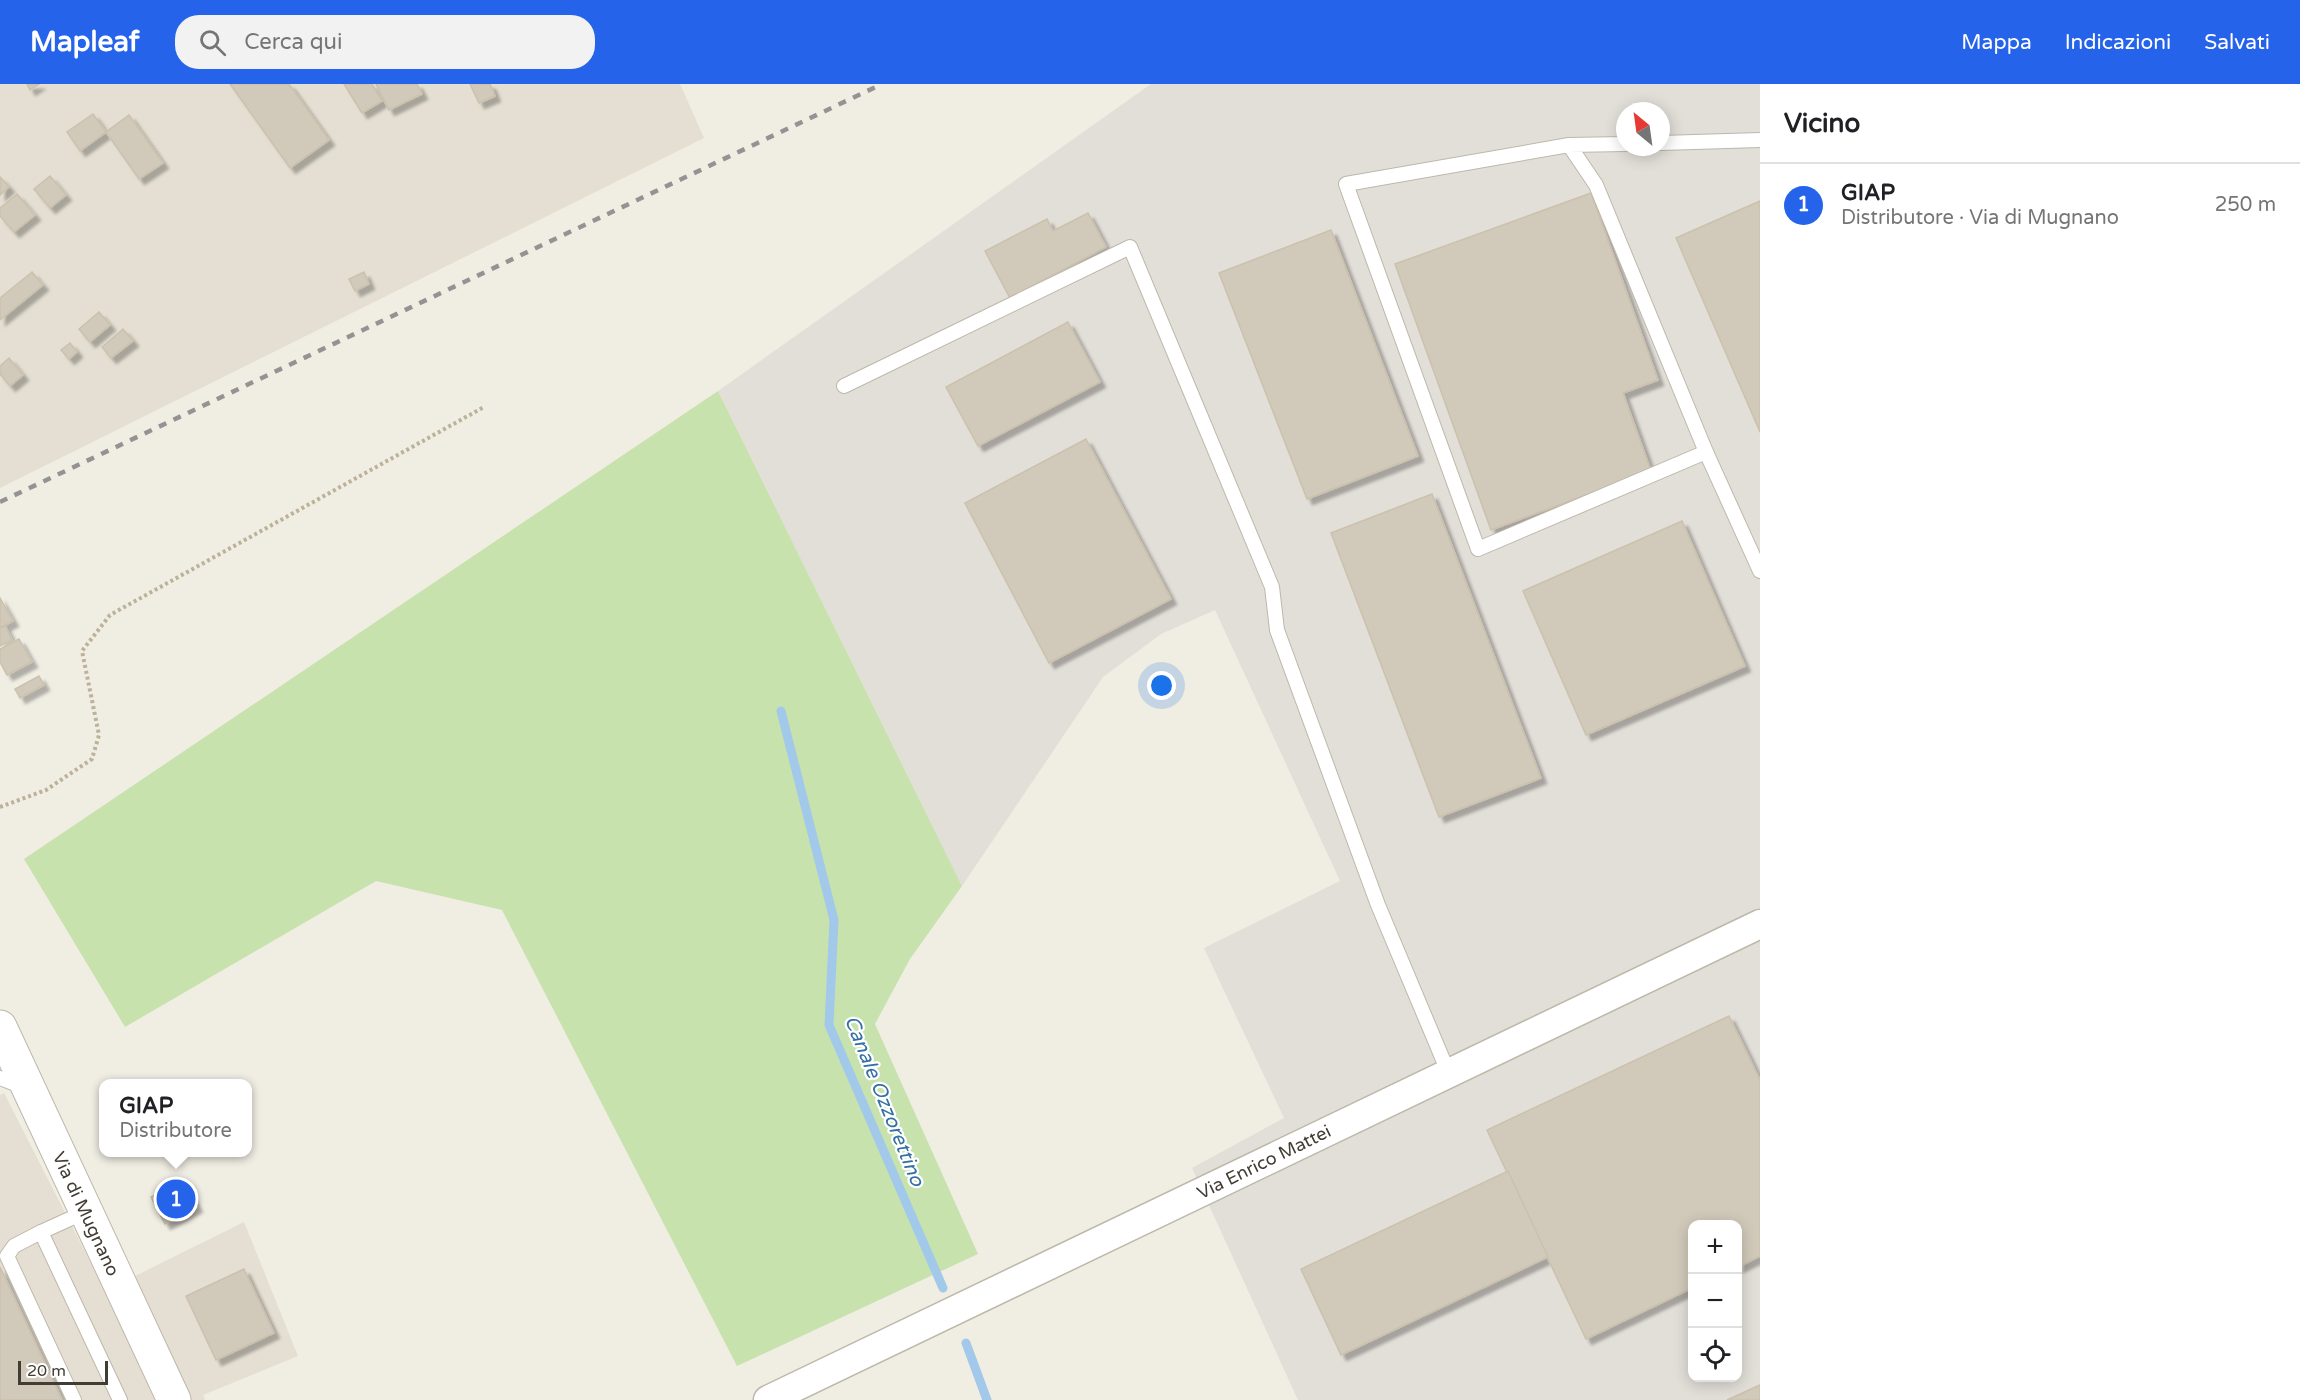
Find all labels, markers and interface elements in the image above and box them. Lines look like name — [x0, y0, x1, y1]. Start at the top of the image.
search box — [175, 15, 595, 69]
text: Mapleaf — [30, 25, 139, 59]
icon: search — [196, 26, 229, 59]
text: Cerca qui — [244, 29, 342, 55]
text: Mappa — [1961, 30, 2032, 55]
text: Indicazioni — [2065, 30, 2171, 55]
text: Salvati — [2204, 30, 2270, 55]
north arrow — [1616, 102, 1670, 156]
text: Vicino — [1784, 108, 1860, 139]
text: GIAP — [1841, 180, 1895, 206]
text: 1 — [1797, 193, 1810, 217]
text: 250 m — [2215, 193, 2276, 217]
text: Distributore · Via di Mugnano — [1841, 206, 2119, 230]
your location — [1147, 671, 1176, 700]
water label: Canale Ozzorettino — [839, 1012, 929, 1190]
popup — [99, 1079, 252, 1157]
text: GIAP — [119, 1093, 173, 1119]
text: Distributore — [119, 1119, 232, 1143]
street label: Via Enrico Mattei — [1194, 1120, 1334, 1204]
street label: Via di Mugnano — [48, 1148, 124, 1280]
pin: 1 — [156, 1176, 195, 1222]
map controls — [1688, 1220, 1742, 1382]
button: + — [1688, 1220, 1742, 1274]
button: − — [1688, 1274, 1742, 1328]
button: locate — [1688, 1328, 1742, 1382]
scale bar — [18, 1358, 108, 1386]
text: 20 m — [27, 1361, 66, 1381]

